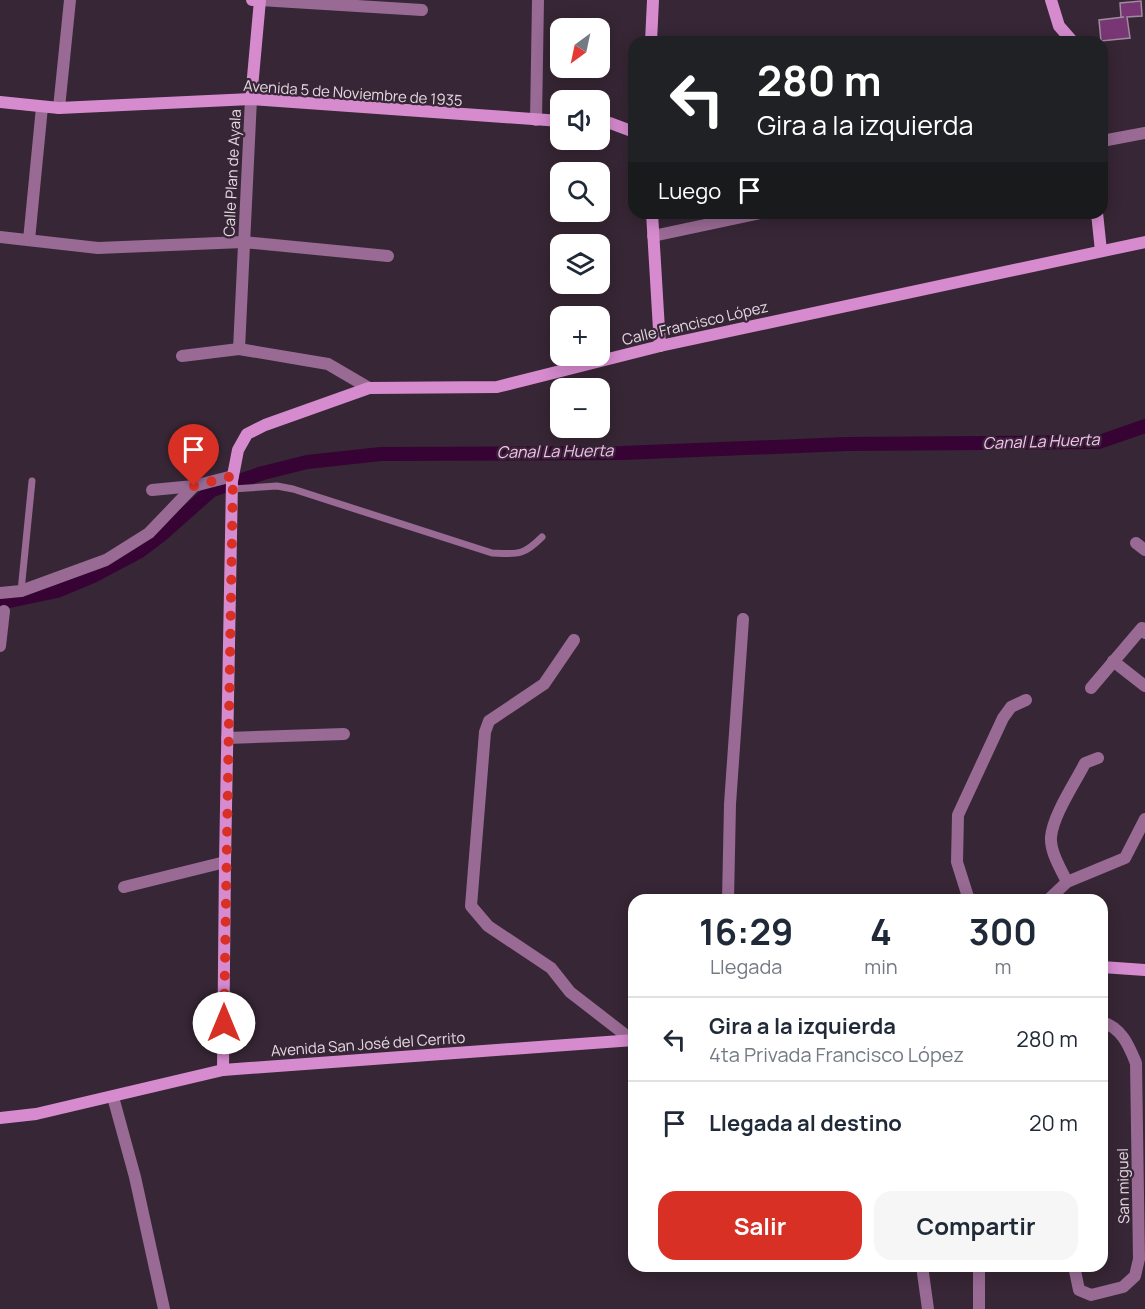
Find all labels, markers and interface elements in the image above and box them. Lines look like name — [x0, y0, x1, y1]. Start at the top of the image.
north arrow — [550, 18, 610, 78]
map controls — [550, 18, 610, 438]
text: 280 m — [757, 51, 882, 109]
icon: left — [658, 60, 736, 138]
street label: Avenida 5 de Noviembre de 1935 — [243, 75, 463, 111]
button: sound — [550, 90, 610, 150]
text: Gira a la izquierda — [757, 106, 973, 143]
street label: Calle Plan de Ayala — [218, 109, 246, 237]
button: search — [550, 162, 610, 222]
icon: arrive — [733, 174, 766, 207]
text: Luego — [658, 176, 721, 206]
button: layers — [550, 234, 610, 294]
street label: Calle Francisco López — [620, 296, 770, 350]
button: + — [550, 306, 610, 366]
button: − — [550, 378, 610, 438]
pin — [168, 424, 219, 486]
water label: Canal La Huerta — [982, 428, 1101, 454]
icon: arrive — [177, 433, 210, 466]
water label: Canal La Huerta — [496, 439, 615, 463]
text: 16:29 — [699, 907, 793, 956]
text: 4 — [870, 907, 892, 956]
text: 300 — [969, 907, 1037, 956]
text: Llegada — [710, 953, 782, 980]
text: min — [864, 953, 898, 980]
text: m — [994, 953, 1011, 980]
position arrow — [192, 991, 256, 1055]
text: Gira a la izquierda — [709, 1011, 896, 1041]
icon: left — [658, 1023, 691, 1056]
text: 280 m — [1016, 1024, 1078, 1054]
street label: Avenida San José del Cerrito — [270, 1027, 466, 1061]
text: 4ta Privada Francisco López — [709, 1041, 964, 1068]
icon: arrive — [658, 1107, 691, 1140]
text: Llegada al destino — [709, 1108, 902, 1138]
text: 20 m — [1029, 1108, 1078, 1138]
street label: San miguel — [1112, 1148, 1134, 1224]
button: Salir — [658, 1191, 862, 1260]
button: Compartir — [874, 1191, 1078, 1260]

